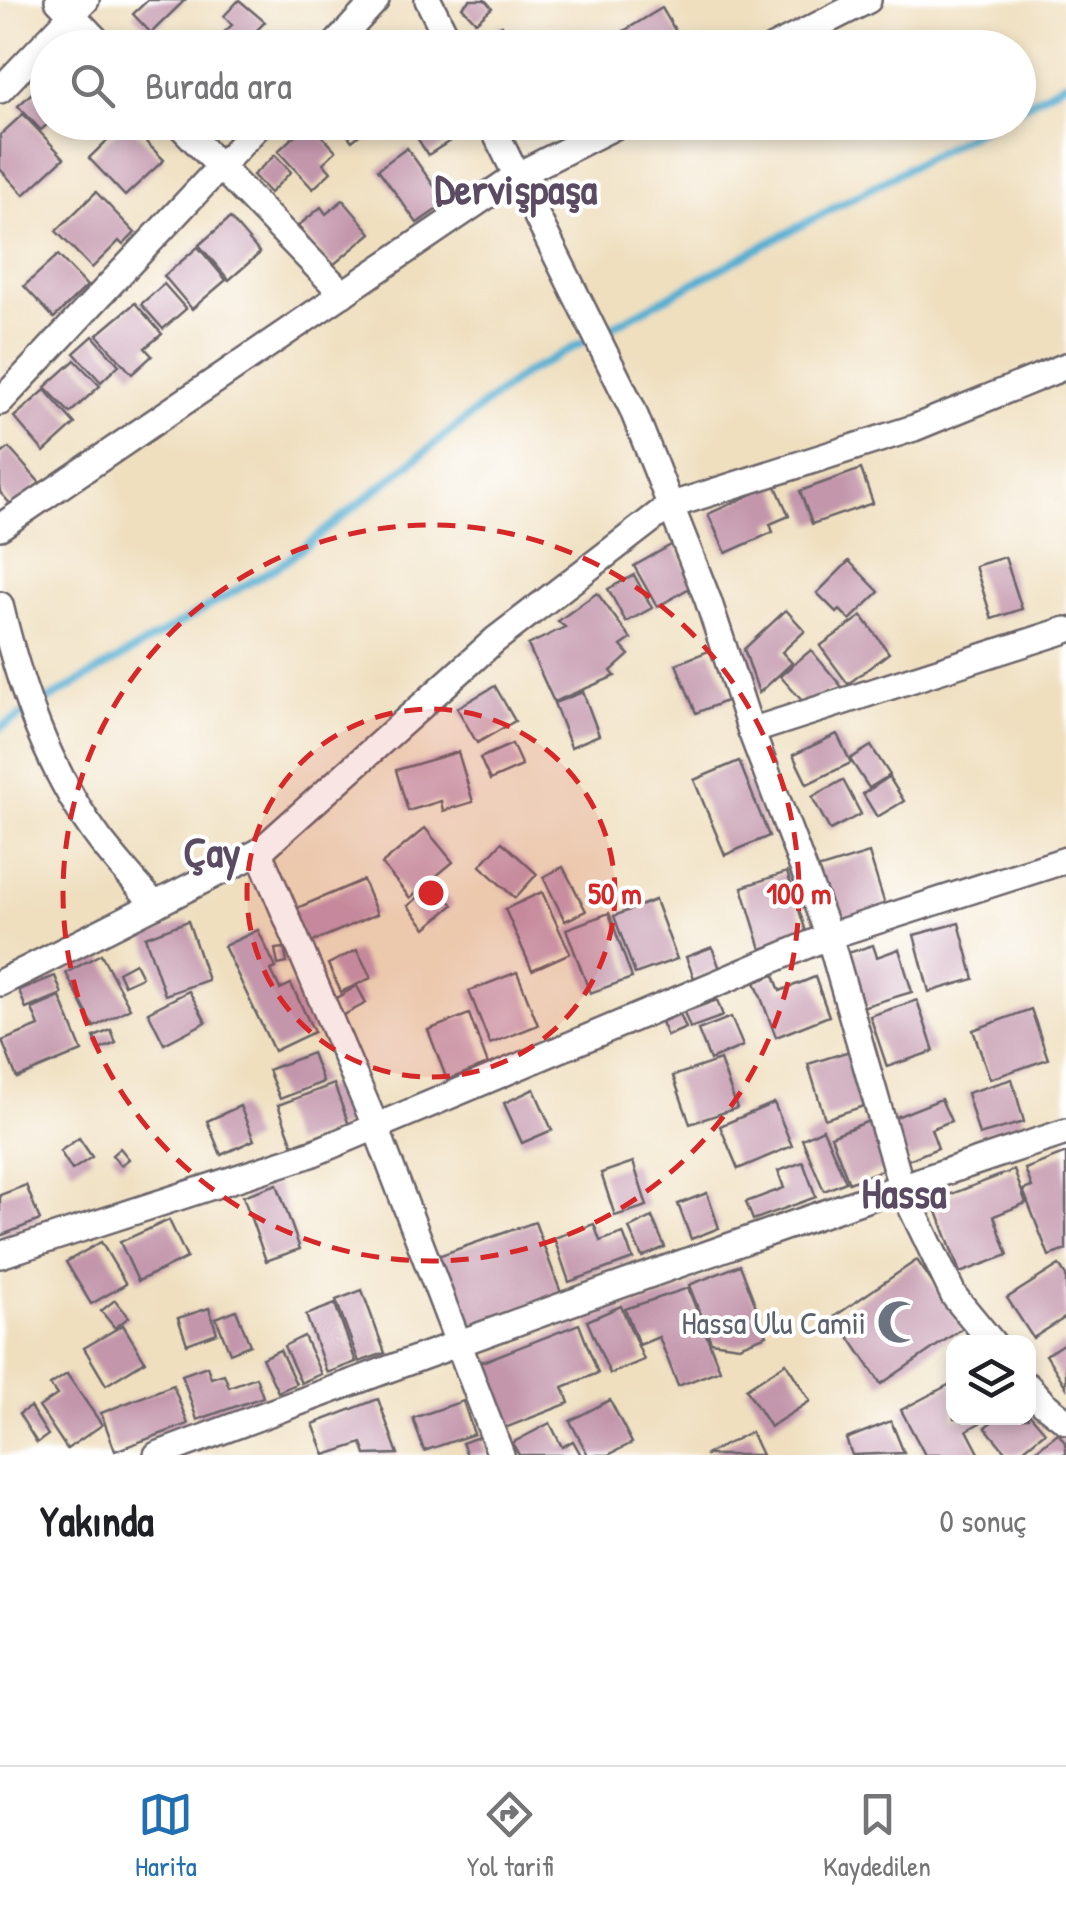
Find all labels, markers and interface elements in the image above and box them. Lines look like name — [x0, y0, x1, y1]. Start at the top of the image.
search box — [30, 30, 1036, 140]
icon: search — [65, 58, 120, 113]
text: Burada ara — [145, 59, 292, 111]
district label: Dervişpaşa — [435, 160, 598, 218]
district label: Çay — [183, 823, 241, 881]
text: 50 m — [588, 873, 642, 913]
text: 100 m — [766, 873, 832, 913]
centre of rings — [413, 875, 449, 911]
district label: Hassa — [862, 1164, 947, 1221]
mosque icon: Hassa Ulu Camii — [875, 1298, 923, 1346]
place label: Hassa Ulu Camii — [681, 1301, 866, 1344]
map controls — [946, 1335, 1036, 1425]
button: layers — [946, 1335, 1036, 1425]
text: Yakında — [40, 1492, 154, 1549]
text: 0 sonuç — [939, 1499, 1026, 1542]
tab: Harita — [135, 1787, 197, 1885]
tab: Yol tarifi — [467, 1787, 553, 1885]
tab: Kaydedilen — [823, 1787, 931, 1885]

